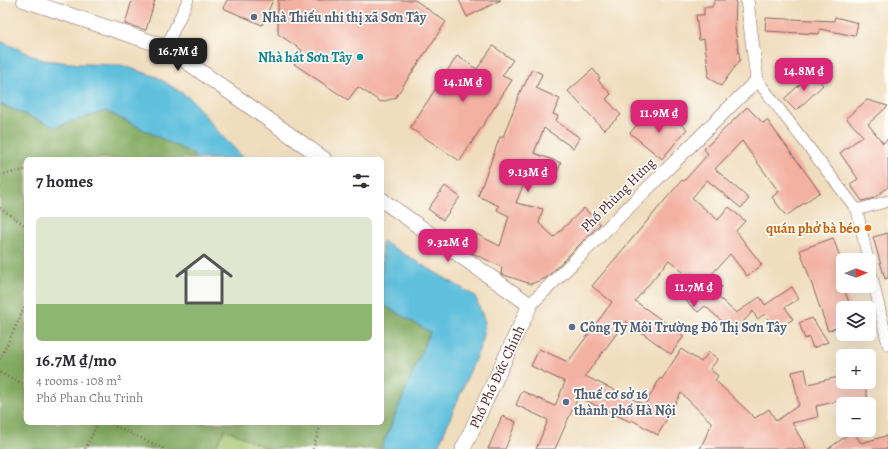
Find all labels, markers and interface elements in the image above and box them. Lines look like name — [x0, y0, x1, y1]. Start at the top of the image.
place label: Nhà Thiếu nhi thị xã Sơn Tây — [262, 8, 427, 27]
marker: Nhà Thiếu nhi thị xã Sơn Tây — [249, 12, 259, 22]
pin: 16.7M ₫ — [141, 38, 215, 72]
text: 16.7M ₫ — [158, 42, 198, 59]
place label: Nhà hát Sơn Tây — [258, 48, 352, 67]
marker: Nhà hát Sơn Tây — [355, 52, 365, 62]
pin: 14.8M ₫ — [767, 58, 841, 92]
text: 14.8M ₫ — [784, 62, 824, 79]
pin: 14.1M ₫ — [426, 69, 500, 103]
text: 14.1M ₫ — [444, 73, 482, 90]
pin: 11.9M ₫ — [622, 100, 696, 134]
text: 11.9M ₫ — [640, 104, 678, 121]
street label: Phố Phùng Hưng — [577, 154, 659, 236]
pin: 9.13M ₫ — [491, 159, 565, 193]
text: 9.13M ₫ — [508, 163, 548, 180]
text: 7 homes — [36, 170, 93, 193]
icon: filters — [350, 170, 372, 192]
place label: quán phở bà béo — [766, 219, 860, 238]
marker: quán phở bà béo — [863, 223, 873, 233]
pin: 9.32M ₫ — [411, 229, 485, 263]
text: 9.32M ₫ — [427, 233, 469, 250]
icon: home — [168, 243, 240, 315]
north arrow — [836, 253, 876, 293]
map controls — [836, 253, 876, 437]
pin: 11.7M ₫ — [657, 274, 731, 308]
text: 11.7M ₫ — [675, 278, 713, 295]
button: layers — [836, 301, 876, 341]
place label: Công Ty Môi Trường Đô Thị Sơn Tây — [580, 318, 787, 337]
street label: Phố Phó Đức Chính — [465, 322, 529, 432]
marker: Công Ty Môi Trường Đô Thị Sơn Tây — [567, 322, 577, 332]
text: 16.7M ₫/mo — [36, 349, 117, 372]
button: + — [836, 349, 876, 389]
text: 4 rooms · 108 m² — [36, 372, 121, 389]
place label: Thuế cơ sở 16 thành phố Hà Nội — [574, 385, 676, 420]
text: Phố Phan Chu Trinh — [36, 389, 143, 406]
marker: Thuế cơ sở 16 thành phố Hà Nội — [561, 397, 571, 407]
button: − — [836, 397, 876, 437]

